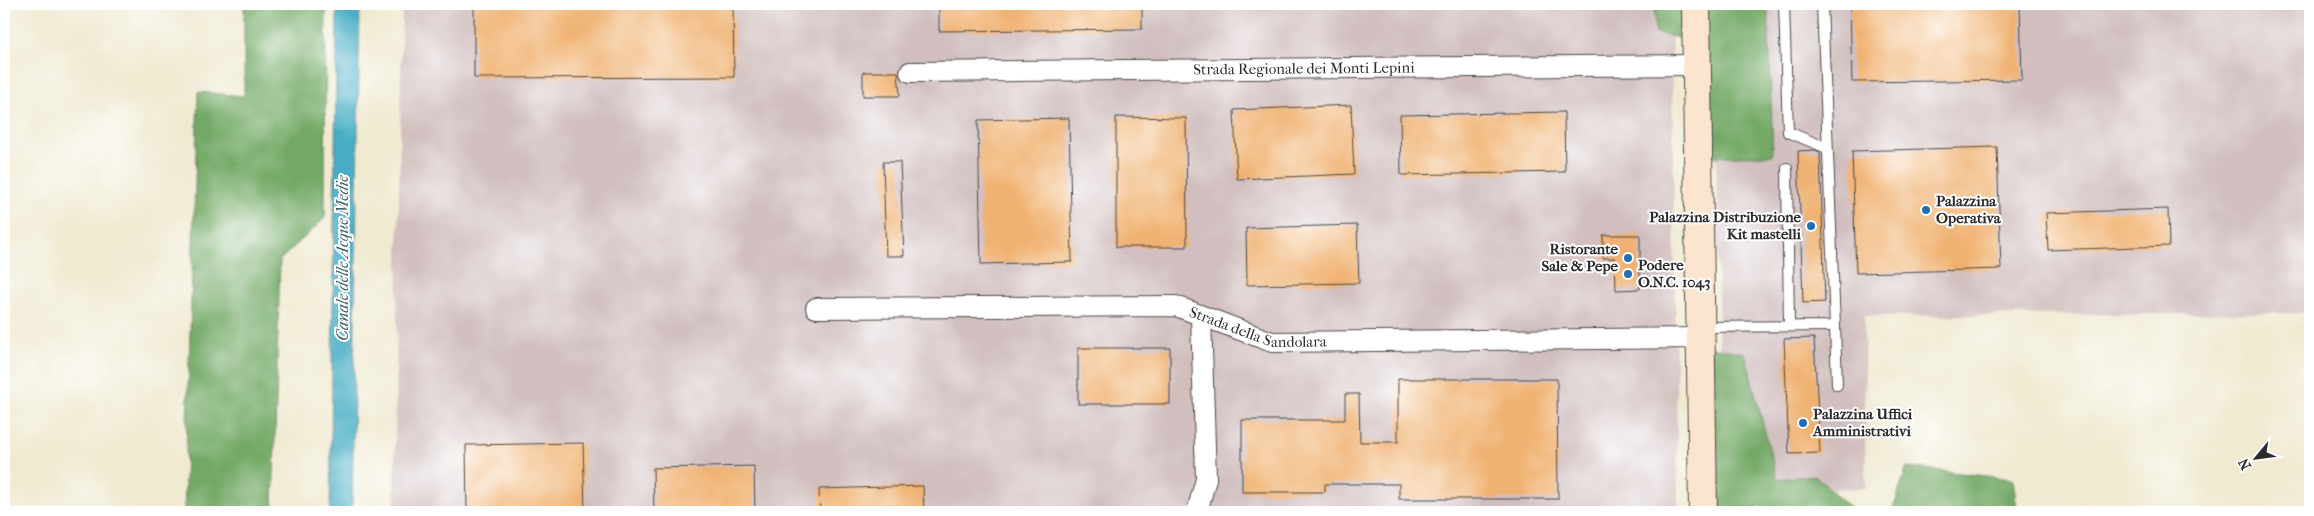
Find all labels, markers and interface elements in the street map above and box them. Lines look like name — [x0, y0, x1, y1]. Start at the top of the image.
street label: Strada Regionale dei Monti Lepini — [1193, 59, 1415, 78]
water label: Canale delle Acque Medie — [333, 175, 352, 341]
place label: Palazzina Operativa — [1936, 192, 2002, 227]
marker: Palazzina Operativa — [1920, 204, 1932, 216]
place label: Palazzina Distribuzione Kit mastelli — [1649, 208, 1802, 243]
marker: Palazzina Distribuzione Kit mastelli — [1805, 220, 1817, 232]
place label: Ristorante Sale & Pepe — [1541, 240, 1619, 275]
marker: Ristorante Sale & Pepe — [1622, 252, 1634, 264]
place label: Podere O.N.C. 1043 — [1638, 256, 1710, 291]
marker: Podere O.N.C. 1043 — [1622, 268, 1634, 280]
street label: Strada della Sandolara — [1187, 303, 1328, 351]
place label: Palazzina Uffici Amministrativi — [1812, 405, 1913, 440]
marker: Palazzina Uffici Amministrativi — [1797, 417, 1809, 429]
north arrow — [2232, 434, 2282, 484]
text: N — [2235, 455, 2255, 473]

